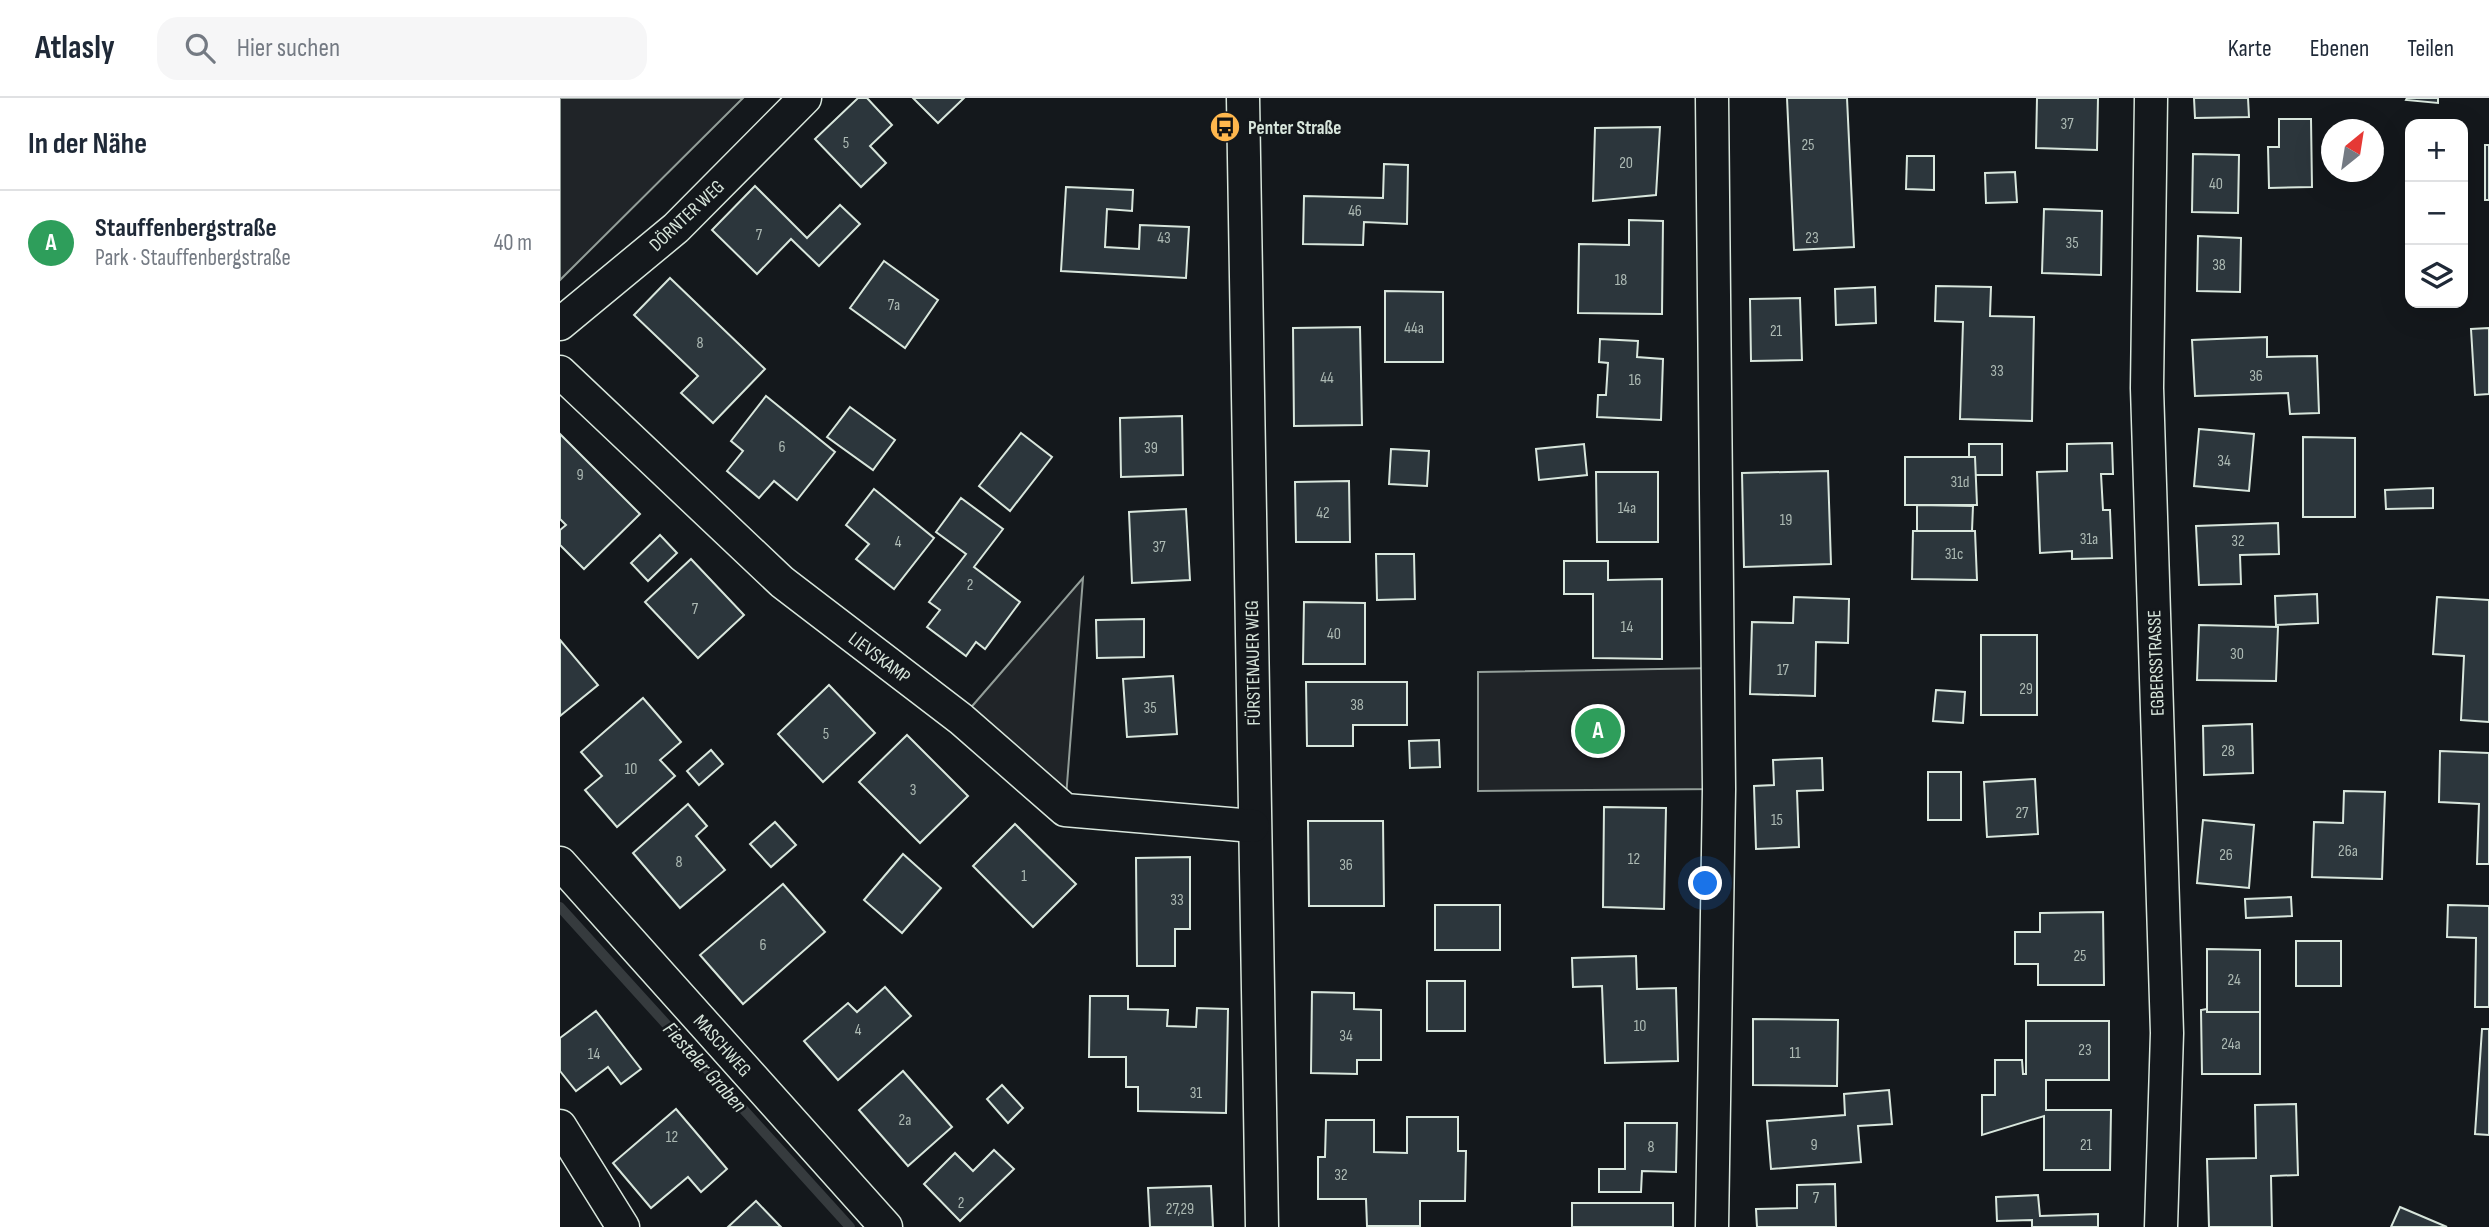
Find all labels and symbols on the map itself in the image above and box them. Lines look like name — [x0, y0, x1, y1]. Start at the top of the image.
bus stop icon: Penter Straße — [1208, 110, 1242, 144]
house number: 37 — [2060, 115, 2074, 134]
place label: Penter Straße — [1248, 117, 1341, 140]
north arrow — [2321, 119, 2384, 182]
house number: 5 — [843, 134, 849, 153]
house number: 25 — [1801, 136, 1815, 155]
house number: 20 — [1619, 154, 1633, 173]
house number: 40 — [2209, 175, 2223, 194]
street label: DÖRNTER WEG — [645, 176, 729, 257]
house number: 46 — [1348, 202, 1362, 221]
house number: 7 — [756, 226, 763, 245]
house number: 43 — [1157, 229, 1171, 248]
house number: 23 — [1805, 229, 1819, 248]
house number: 35 — [2065, 234, 2079, 253]
house number: 38 — [2212, 256, 2226, 275]
house number: 18 — [1615, 271, 1627, 290]
house number: 7a — [888, 296, 900, 315]
house number: 44a — [1404, 319, 1424, 338]
house number: 21 — [1770, 322, 1783, 341]
house number: 8 — [696, 334, 704, 353]
house number: 33 — [1990, 362, 2004, 381]
house number: 36 — [2249, 367, 2263, 386]
house number: 44 — [1320, 369, 1334, 388]
house number: 16 — [1629, 371, 1641, 390]
house number: 6 — [778, 438, 786, 457]
house number: 39 — [1144, 439, 1158, 458]
house number: 34 — [2217, 452, 2231, 471]
house number: 9 — [576, 466, 584, 485]
house number: 31d — [1951, 473, 1969, 492]
house number: 14a — [1618, 499, 1636, 518]
house number: 42 — [1316, 504, 1330, 523]
house number: 19 — [1780, 511, 1792, 530]
house number: 31a — [2080, 530, 2098, 549]
house number: 32 — [2231, 532, 2245, 551]
house number: 4 — [895, 533, 902, 552]
house number: 37 — [1152, 538, 1166, 557]
house number: 31c — [1945, 545, 1963, 564]
house number: 2 — [967, 576, 973, 595]
house number: 7 — [692, 600, 699, 619]
street label: FÜRSTENAUER WEG — [1241, 600, 1266, 726]
street label: EGBERSSTRASSE — [2143, 609, 2170, 716]
house number: 14 — [1621, 618, 1633, 637]
house number: 40 — [1327, 625, 1341, 644]
street label: LIEVSKAMP — [844, 627, 915, 689]
house number: 30 — [2230, 645, 2244, 664]
house number: 17 — [1777, 661, 1790, 680]
house number: 29 — [2019, 680, 2033, 699]
house number: 38 — [1350, 696, 1364, 715]
house number: 35 — [1143, 699, 1157, 718]
pin: A — [1575, 705, 1621, 757]
house number: 5 — [823, 725, 829, 744]
house number: 28 — [2221, 742, 2235, 761]
house number: 10 — [625, 760, 637, 779]
house number: 3 — [910, 781, 916, 800]
house number: 27 — [2015, 804, 2029, 823]
house number: 15 — [1771, 811, 1783, 830]
house number: 26a — [2338, 842, 2358, 861]
house number: 26 — [2219, 846, 2233, 865]
house number: 12 — [1628, 850, 1640, 869]
house number: 8 — [675, 853, 683, 872]
house number: 36 — [1339, 856, 1353, 875]
your location — [1688, 866, 1722, 900]
house number: 1 — [1021, 867, 1027, 886]
house number: 33 — [1170, 891, 1184, 910]
house number: 6 — [759, 936, 767, 955]
house number: 25 — [2073, 947, 2087, 966]
house number: 24 — [2227, 971, 2241, 990]
street label: MASCHWEG — [688, 1010, 756, 1082]
water label: Fiesteler Graben — [658, 1017, 752, 1118]
house number: 10 — [1634, 1017, 1646, 1036]
house number: 4 — [855, 1021, 862, 1040]
house number: 34 — [1339, 1027, 1353, 1046]
house number: 24a — [2221, 1035, 2241, 1054]
house number: 23 — [2078, 1041, 2092, 1060]
house number: 11 — [1789, 1044, 1801, 1063]
house number: 14 — [588, 1045, 600, 1064]
house number: 31 — [1190, 1084, 1203, 1103]
house number: 2a — [899, 1111, 911, 1130]
house number: 12 — [666, 1128, 678, 1147]
house number: 9 — [1810, 1136, 1818, 1155]
house number: 21 — [2080, 1136, 2093, 1155]
house number: 8 — [1647, 1138, 1655, 1157]
house number: 32 — [1334, 1166, 1348, 1185]
house number: 7 — [1813, 1189, 1820, 1208]
house number: 2 — [958, 1194, 964, 1213]
house number: 27,29 — [1166, 1200, 1194, 1219]

